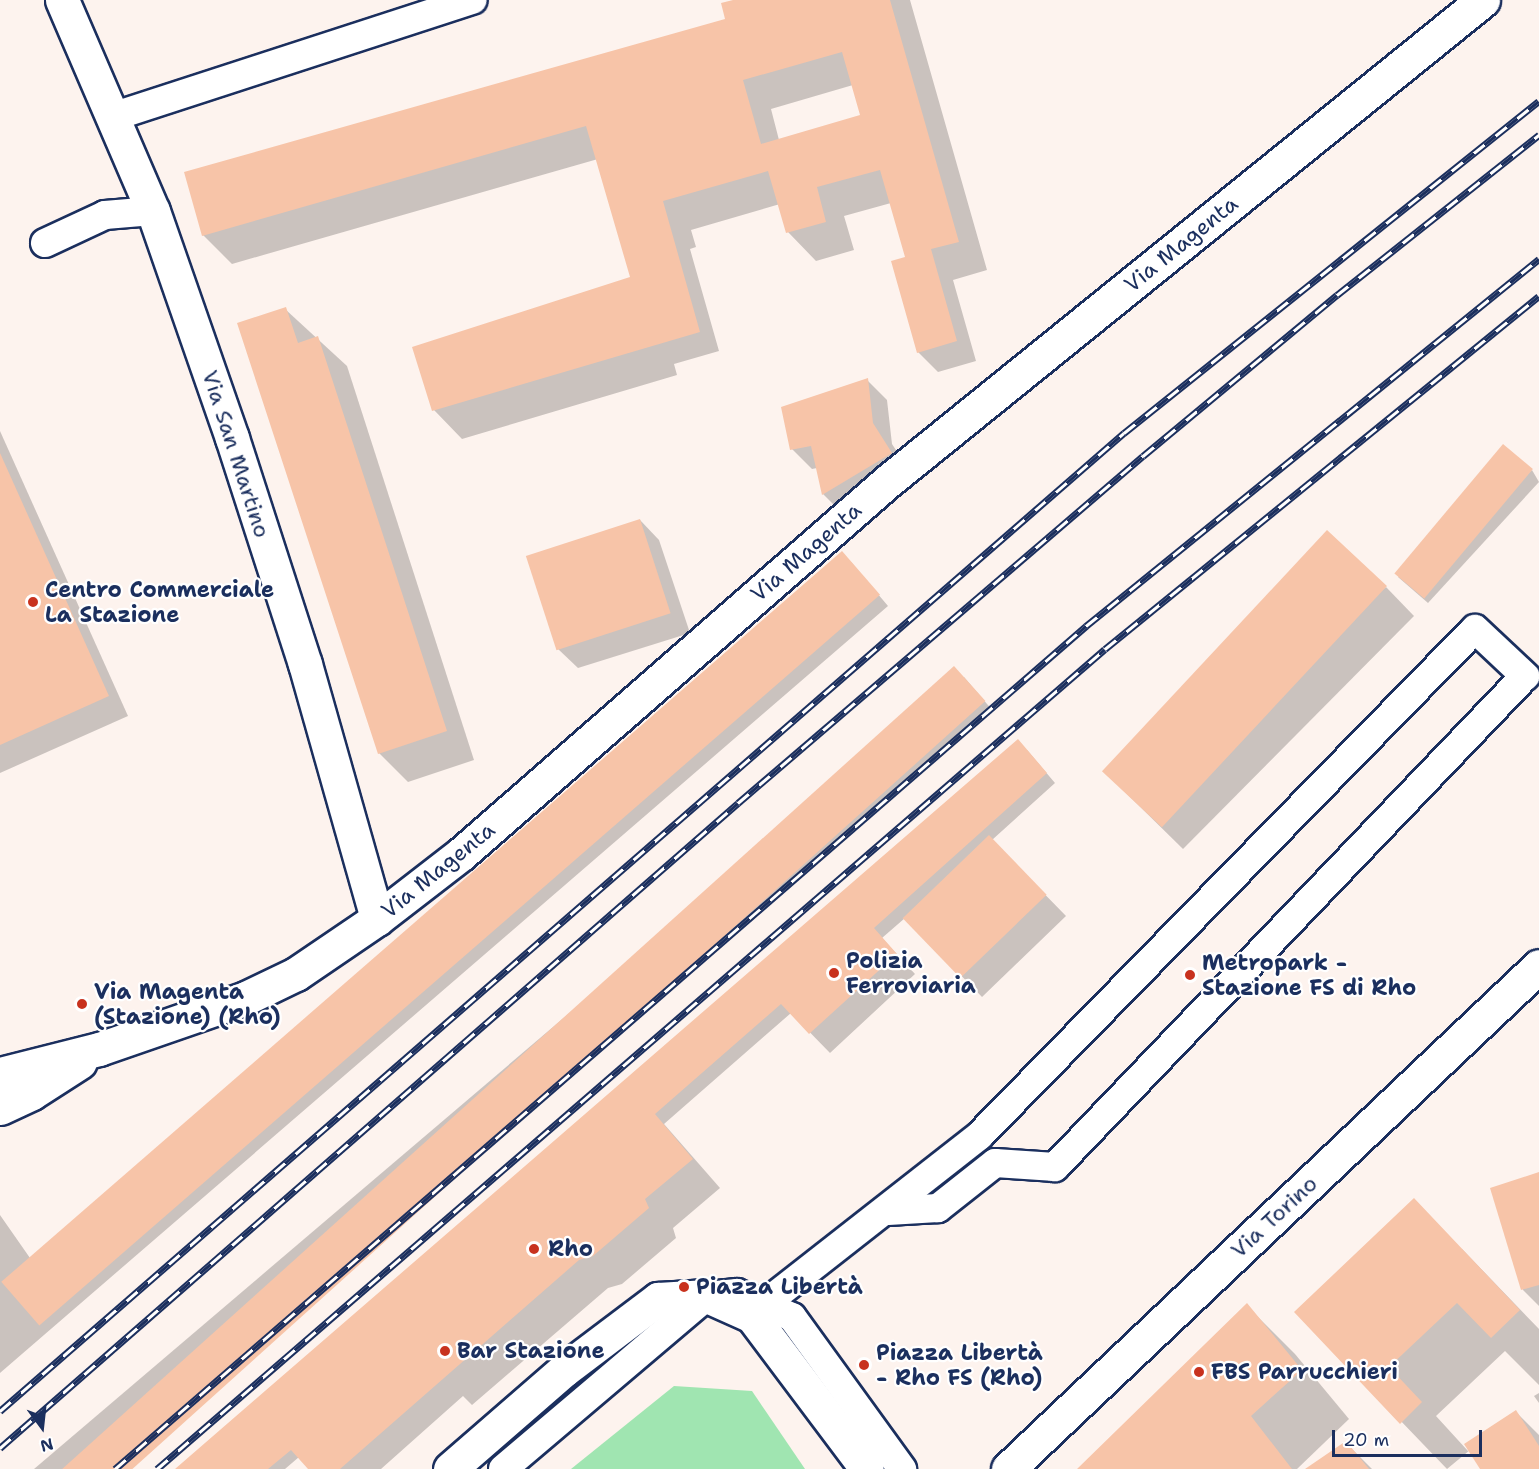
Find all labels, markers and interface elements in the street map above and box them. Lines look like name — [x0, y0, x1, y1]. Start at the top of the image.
street label: Via Magenta — [1119, 190, 1243, 298]
street label: Via San Martino — [196, 367, 276, 541]
street label: Via Magenta — [745, 497, 867, 607]
place label: Centro Commerciale La Stazione — [45, 576, 274, 628]
marker: Centro Commerciale La Stazione — [26, 595, 40, 609]
street label: Via Magenta — [376, 816, 500, 924]
place label: Polizia Ferroviaria — [846, 947, 976, 998]
place label: Metropark - Stazione FS di Rho — [1202, 949, 1416, 1000]
marker: Polizia Ferroviaria — [827, 966, 841, 980]
marker: Metropark - Stazione FS di Rho — [1183, 968, 1197, 982]
place label: Via Magenta (Stazione) (Rho) — [94, 978, 281, 1030]
marker: Via Magenta (Stazione) (Rho) — [75, 997, 89, 1011]
street label: Via Torino — [1225, 1170, 1323, 1264]
place label: Rho — [548, 1236, 593, 1262]
marker: Rho — [525, 1240, 543, 1258]
place label: Piazza Libertà — [696, 1274, 863, 1300]
marker: Piazza Libertà — [677, 1280, 691, 1294]
place label: Bar Stazione — [457, 1338, 605, 1364]
place label: Piazza Libertà - Rho FS (Rho) — [876, 1339, 1043, 1390]
marker: Bar Stazione — [438, 1344, 452, 1358]
marker: Piazza Libertà - Rho FS (Rho) — [857, 1358, 871, 1372]
place label: FBS Parrucchieri — [1211, 1359, 1398, 1385]
marker: FBS Parrucchieri — [1192, 1365, 1206, 1379]
north arrow — [12, 1397, 72, 1457]
scale bar — [1335, 1418, 1485, 1456]
text: 20 m — [1343, 1428, 1389, 1452]
text: N — [38, 1433, 56, 1457]

